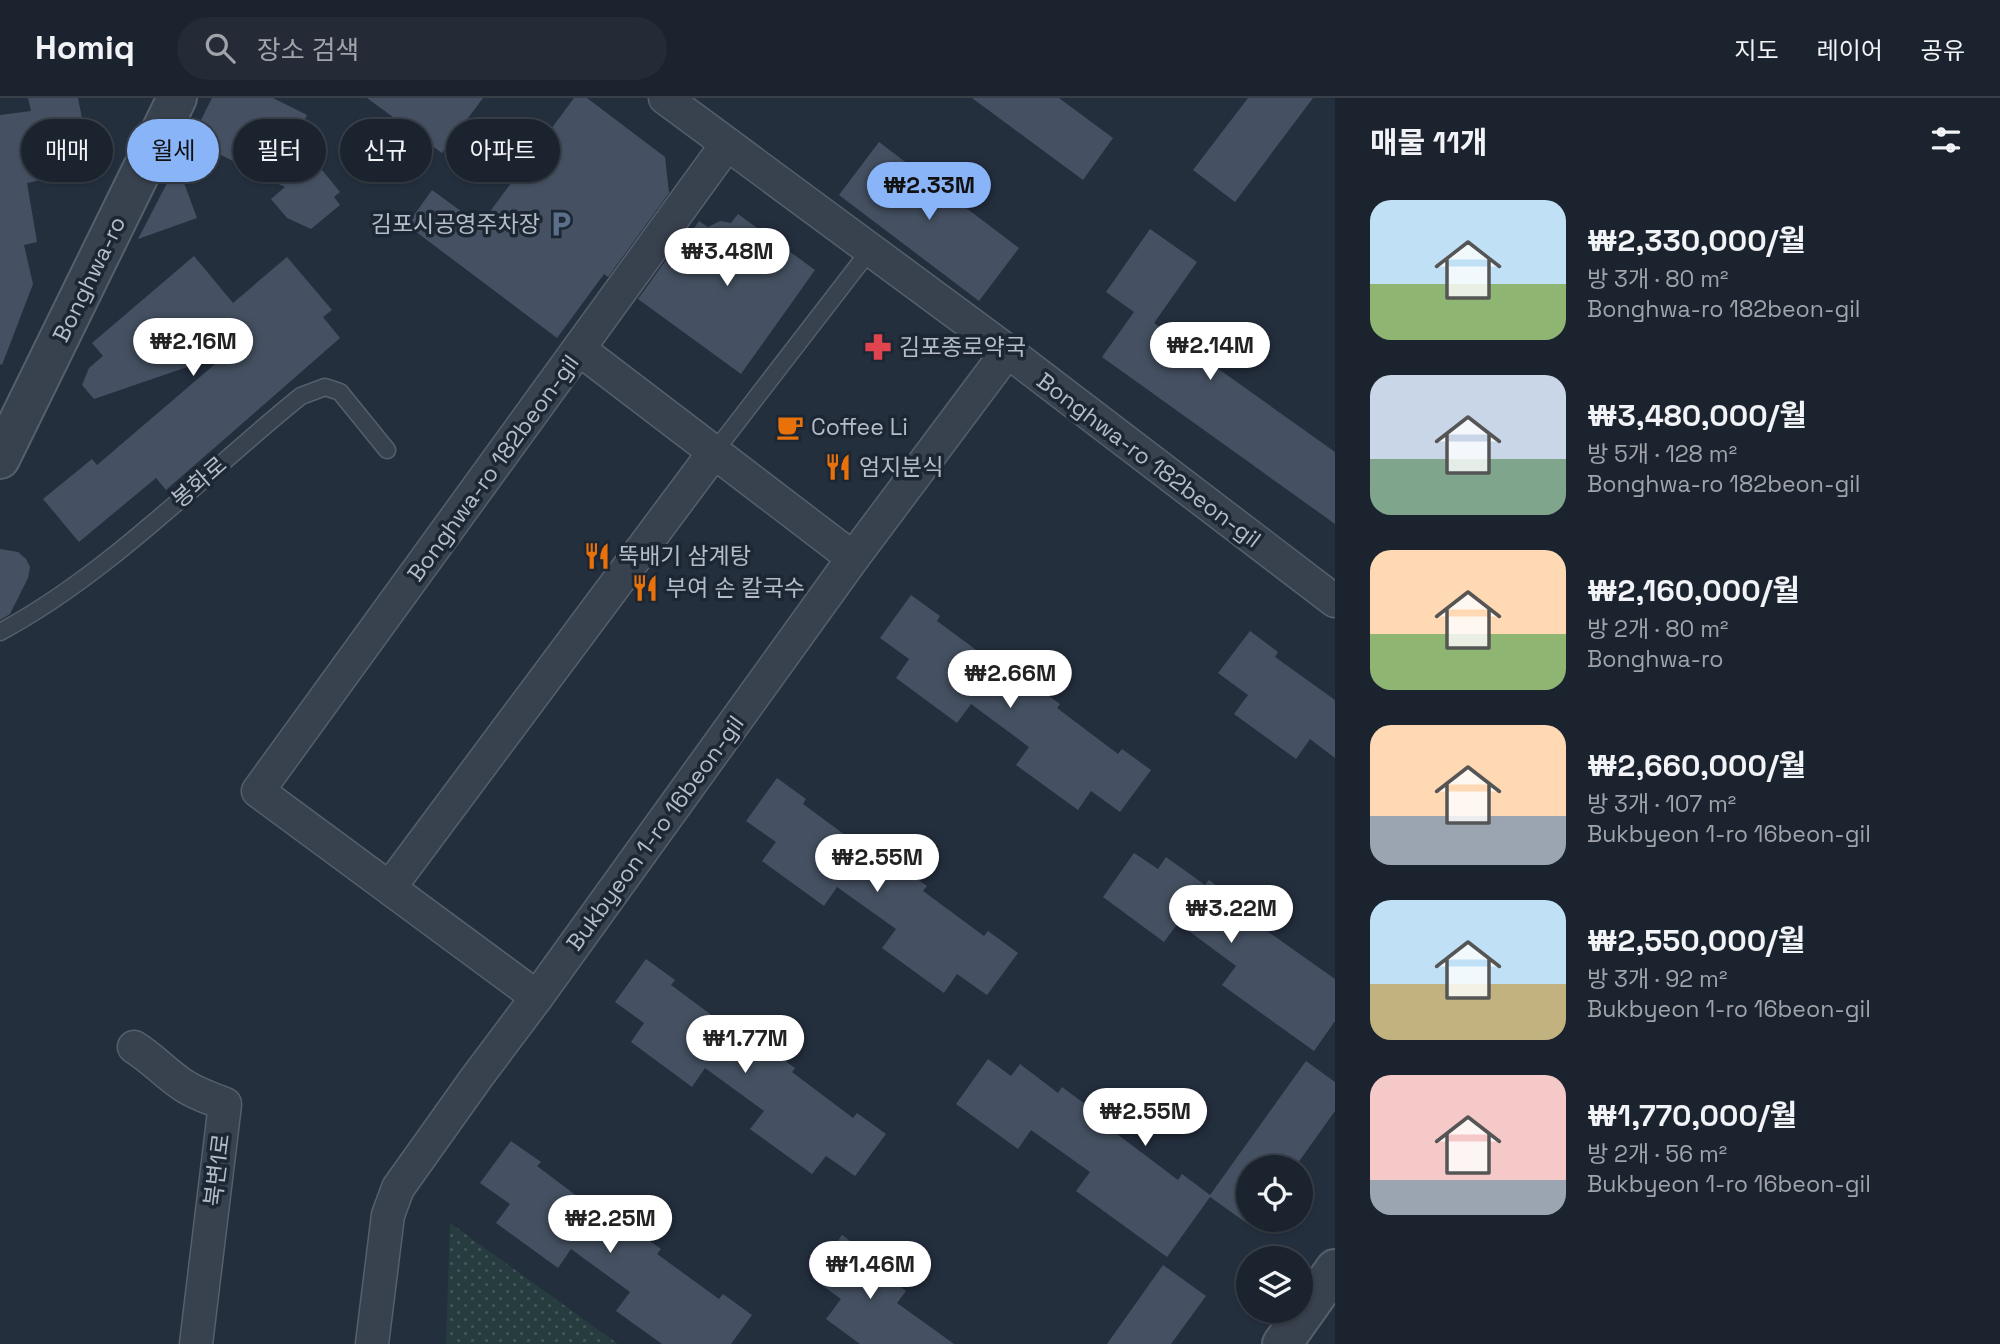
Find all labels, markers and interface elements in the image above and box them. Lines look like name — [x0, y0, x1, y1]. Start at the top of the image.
search box — [177, 17, 667, 80]
text: Homiq — [35, 27, 135, 69]
icon: search — [201, 29, 239, 67]
text: 장소 검색 — [257, 33, 359, 67]
text: 지도 — [1734, 35, 1779, 66]
text: 레이어 — [1817, 35, 1883, 66]
text: 공유 — [1921, 35, 1965, 66]
chip: 매매 — [21, 119, 113, 182]
chip: 월세 — [127, 119, 219, 182]
chip: 필터 — [233, 119, 326, 182]
chip: 신규 — [340, 119, 432, 182]
chip: 아파트 — [446, 119, 560, 182]
icon: filters — [1927, 121, 1965, 159]
text: 매물 11개 — [1370, 123, 1488, 162]
pin: ₩2.33M — [872, 162, 986, 222]
text: ₩2.33M — [883, 170, 975, 200]
place label: 김포시공영주차장 — [371, 209, 540, 239]
parking icon: 김포시공영주차장 — [546, 209, 576, 239]
street label: Bonghwa-ro — [46, 211, 132, 347]
text: ₩2,330,000/월 — [1587, 221, 1806, 260]
pin: ₩3.48M — [670, 228, 784, 288]
icon: home — [1426, 228, 1510, 312]
text: ₩3.48M — [680, 236, 774, 266]
text: 방 3개 · 80 m² — [1587, 264, 1728, 294]
text: Bonghwa-ro 182beon-gil — [1587, 294, 1860, 324]
pin: ₩2.16M — [136, 318, 250, 378]
pin: ₩2.14M — [1153, 322, 1267, 382]
text: ₩2.16M — [149, 326, 237, 356]
text: ₩2.14M — [1166, 330, 1254, 360]
pharmacy icon: 김포종로약국 — [863, 332, 893, 362]
place label: 김포종로약국 — [899, 332, 1026, 362]
street label: Bonghwa-ro 182beon-gil — [401, 349, 585, 587]
street label: Bonghwa-ro 182beon-gil — [1031, 366, 1267, 554]
text: ₩3,480,000/월 — [1587, 396, 1807, 435]
icon: home — [1426, 403, 1510, 487]
cafe icon: Coffee Li — [775, 412, 805, 442]
place label: Coffee Li — [811, 412, 908, 442]
text: 방 5개 · 128 m² — [1587, 439, 1737, 469]
street label: 봉화로 — [165, 450, 233, 514]
restaurant icon: 엄지분식 — [823, 452, 853, 482]
place label: 엄지분식 — [859, 452, 944, 482]
text: Bonghwa-ro 182beon-gil — [1587, 469, 1860, 499]
restaurant icon: 뚝배기 삼계탕 — [582, 541, 612, 571]
place label: 뚝배기 삼계탕 — [618, 541, 751, 571]
text: ₩2,160,000/월 — [1587, 571, 1800, 610]
restaurant icon: 부여 손 칼국수 — [630, 573, 660, 603]
place label: 부여 손 칼국수 — [666, 573, 805, 603]
icon: home — [1426, 578, 1510, 662]
text: 방 2개 · 80 m² — [1587, 614, 1728, 644]
text: Bonghwa-ro — [1587, 644, 1723, 674]
pin: ₩2.66M — [953, 650, 1067, 710]
text: ₩2.66M — [964, 658, 1056, 688]
street label: Bukbyeon 1-ro 16beon-gil — [559, 709, 751, 957]
text: ₩2,660,000/월 — [1587, 746, 1806, 785]
icon: home — [1426, 753, 1510, 837]
text: 방 3개 · 107 m² — [1587, 789, 1736, 819]
text: Bukbyeon 1-ro 16beon-gil — [1587, 819, 1871, 849]
pin: ₩2.55M — [820, 834, 934, 894]
text: ₩2.55M — [831, 842, 923, 872]
pin: ₩3.22M — [1174, 886, 1288, 945]
text: ₩3.22M — [1185, 893, 1277, 923]
text: ₩2,550,000/월 — [1587, 921, 1805, 960]
icon: home — [1426, 928, 1510, 1012]
text: 방 3개 · 92 m² — [1587, 964, 1727, 994]
text: Bukbyeon 1-ro 16beon-gil — [1587, 994, 1871, 1024]
pin: ₩1.77M — [688, 1016, 802, 1075]
text: ₩1.77M — [702, 1023, 788, 1053]
pin: ₩2.55M — [1088, 1088, 1202, 1148]
text: ₩2.55M — [1099, 1096, 1191, 1126]
text: ₩1,770,000/월 — [1587, 1096, 1797, 1135]
icon: home — [1426, 1103, 1510, 1187]
street label: 북변1로 — [198, 1132, 236, 1208]
text: 방 2개 · 56 m² — [1587, 1139, 1727, 1169]
map controls — [1236, 1155, 1313, 1323]
button: locate — [1236, 1155, 1313, 1232]
text: Bukbyeon 1-ro 16beon-gil — [1587, 1169, 1871, 1199]
pin: ₩2.25M — [553, 1196, 667, 1255]
text: ₩2.25M — [564, 1203, 656, 1233]
pin: ₩1.46M — [813, 1242, 927, 1301]
button: layers — [1236, 1246, 1313, 1323]
text: ₩1.46M — [825, 1249, 915, 1279]

